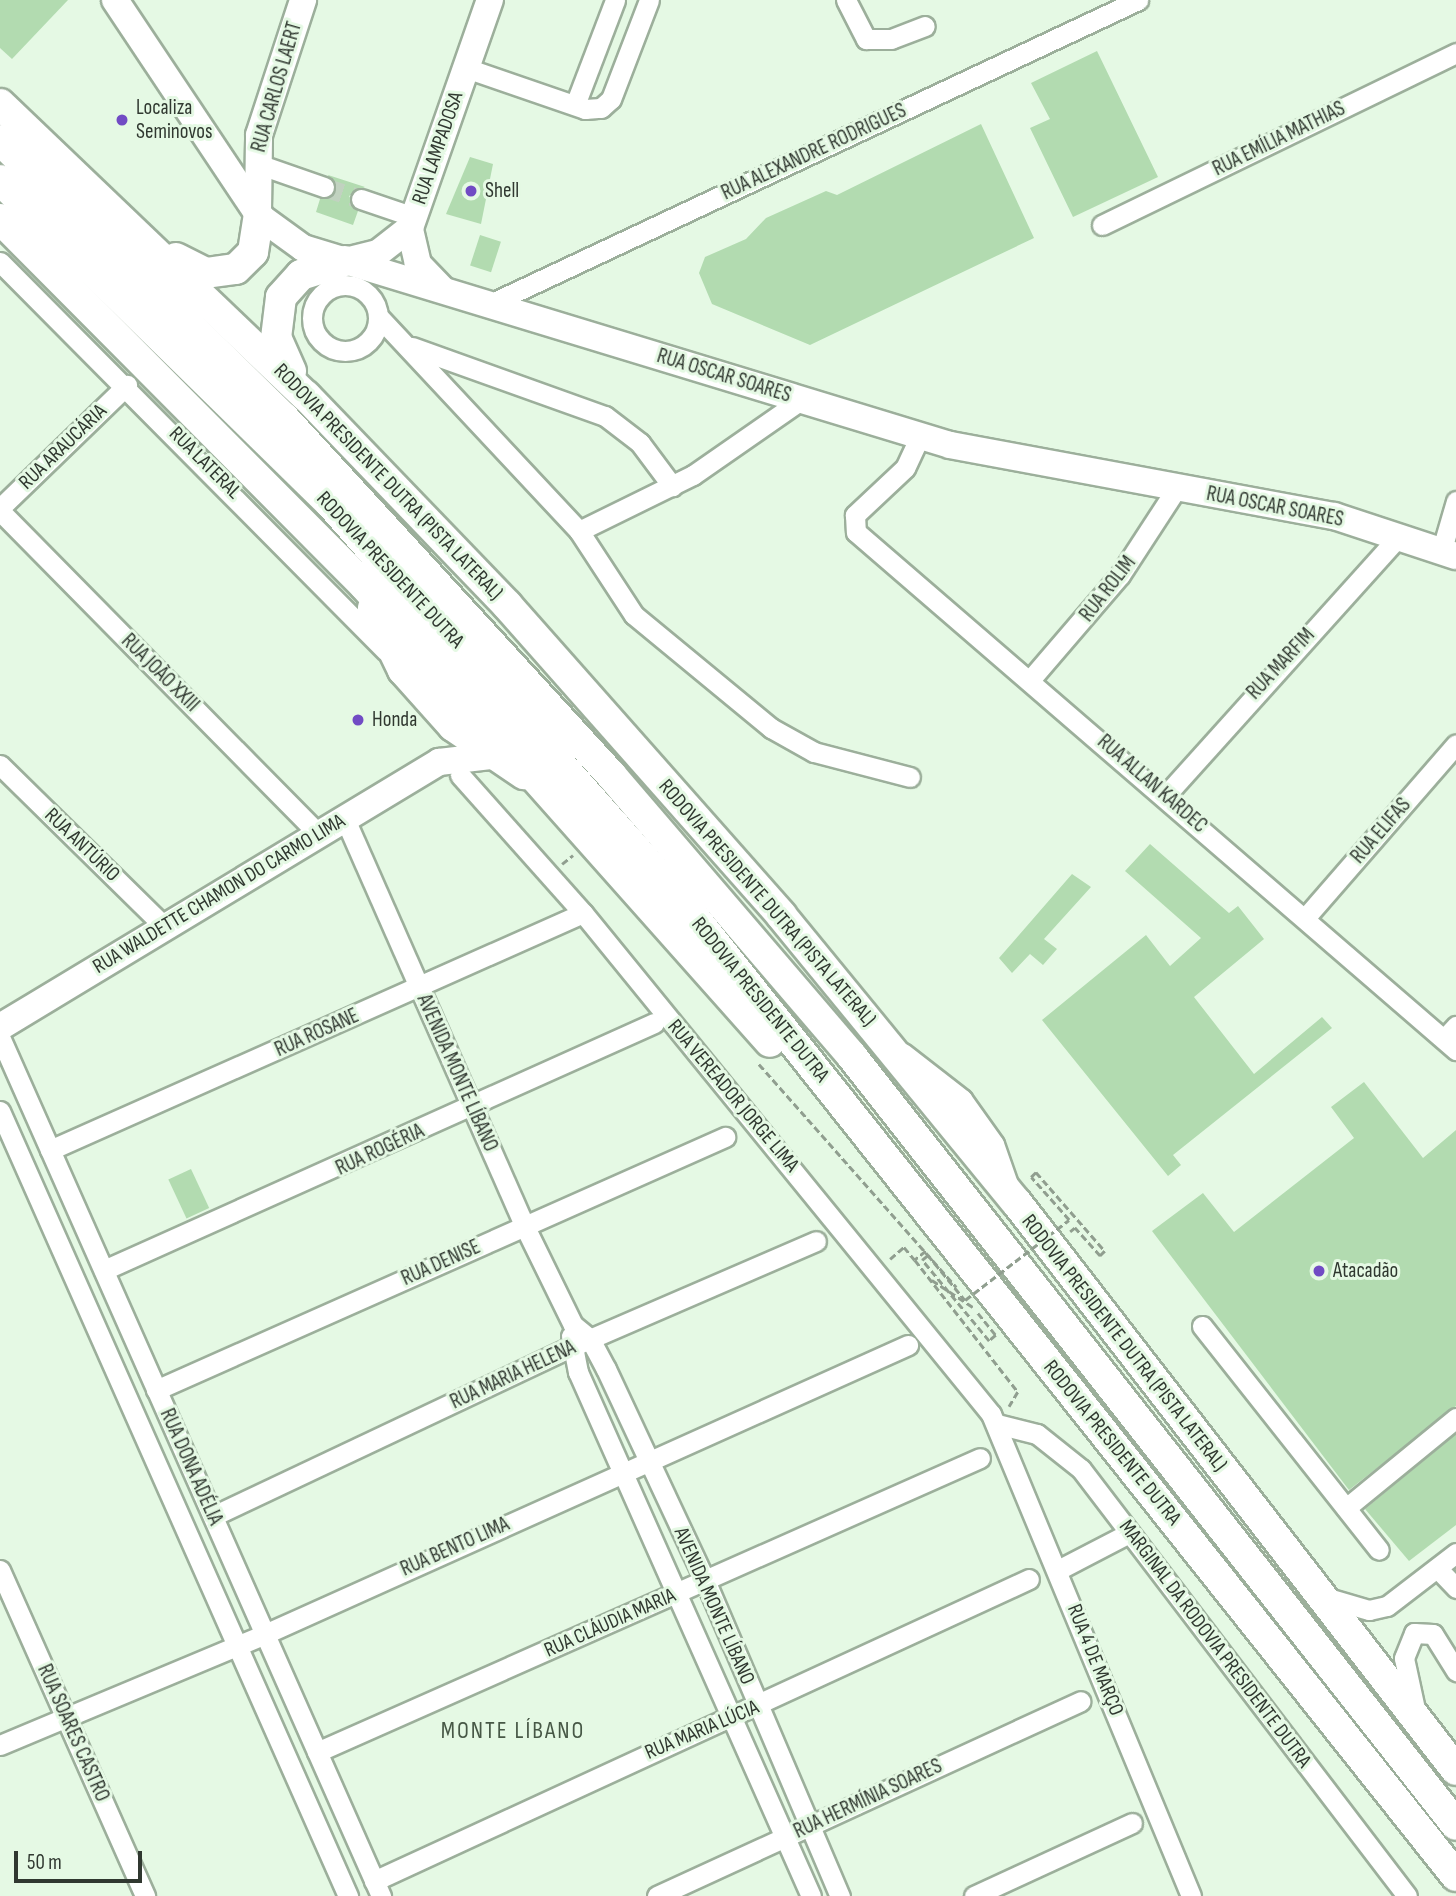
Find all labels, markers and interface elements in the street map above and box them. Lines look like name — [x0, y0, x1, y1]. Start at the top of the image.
street label: RUA CARLOS LAERT — [246, 19, 308, 155]
street label: RUA LAMPADOSA — [407, 88, 469, 208]
place label: Localiza Seminovos — [136, 95, 213, 145]
street label: RUA EMÍLIA MATHIAS — [1209, 96, 1349, 182]
street label: RUA ALEXANDRE RODRIGUES — [718, 98, 910, 206]
marker: Localiza Seminovos — [114, 112, 130, 128]
place label: Shell — [485, 178, 519, 204]
marker: Shell — [463, 183, 479, 199]
street label: RUA OSCAR SOARES — [654, 344, 794, 408]
street label: RODOVIA PRESIDENTE DUTRA (PISTA LATERAL) — [268, 359, 508, 605]
street label: RUA ARAUCÁRIA — [14, 399, 112, 495]
street label: RUA LATERAL — [164, 422, 246, 504]
street label: RUA OSCAR SOARES — [1204, 481, 1346, 533]
street label: RODOVIA PRESIDENTE DUTRA — [311, 486, 469, 654]
street label: RUA ROLIM — [1075, 551, 1141, 627]
street label: RUA MARFIM — [1242, 623, 1320, 705]
street label: RUA JOÃO XXIII — [116, 629, 204, 717]
place label: Honda — [372, 707, 417, 733]
marker: Honda — [350, 712, 366, 728]
street label: RUA ALLAN KARDEC — [1092, 730, 1212, 838]
street label: RODOVIA PRESIDENTE DUTRA (PISTA LATERAL) — [653, 774, 881, 1032]
street label: RUA ELIFAS — [1346, 793, 1416, 869]
street label: RUA ANTÚRIO — [39, 803, 125, 887]
street label: RUA WALDETTE CHAMON DO CARMO LIMA — [88, 809, 350, 979]
street label: RODOVIA PRESIDENTE DUTRA — [686, 912, 834, 1088]
street label: AVENIDA MONTE LÍBANO — [411, 991, 503, 1155]
street label: RUA ROSANE — [271, 1003, 363, 1063]
street label: RUA VEREADOR JORGE LIMA — [662, 1015, 804, 1177]
street label: RUA ROGÉRIA — [332, 1119, 428, 1181]
street label: RODOVIA PRESIDENTE DUTRA (PISTA LATERAL) — [1016, 1210, 1232, 1476]
street label: RUA DENISE — [398, 1234, 484, 1292]
place label: Atacadão — [1333, 1258, 1398, 1284]
marker: Atacadão — [1311, 1263, 1327, 1279]
street label: RUA MARIA HELENA — [446, 1335, 580, 1415]
street label: RODOVIA PRESIDENTE DUTRA — [1038, 1355, 1186, 1531]
street label: RUA DONA ADÉLIA — [154, 1405, 228, 1529]
street label: RUA BENTO LIMA — [397, 1512, 513, 1582]
street label: MARGINAL DA RODOVIA PRESIDENTE DUTRA — [1114, 1515, 1316, 1773]
street label: AVENIDA MONTE LÍBANO — [668, 1524, 760, 1688]
street label: RUA CLÁUDIA MARIA — [541, 1583, 679, 1663]
street label: RUA 4 DE MARÇO — [1061, 1601, 1129, 1719]
street label: RUA SOARES CASTRO — [31, 1661, 115, 1805]
street label: RUA MARIA LÚCIA — [641, 1695, 763, 1765]
district label: MONTE LÍBANO — [442, 1717, 584, 1745]
street label: RUA HERMÍNIA SOARES — [790, 1754, 946, 1844]
scale bar — [18, 1836, 145, 1880]
text: 50 m — [27, 1850, 62, 1875]

